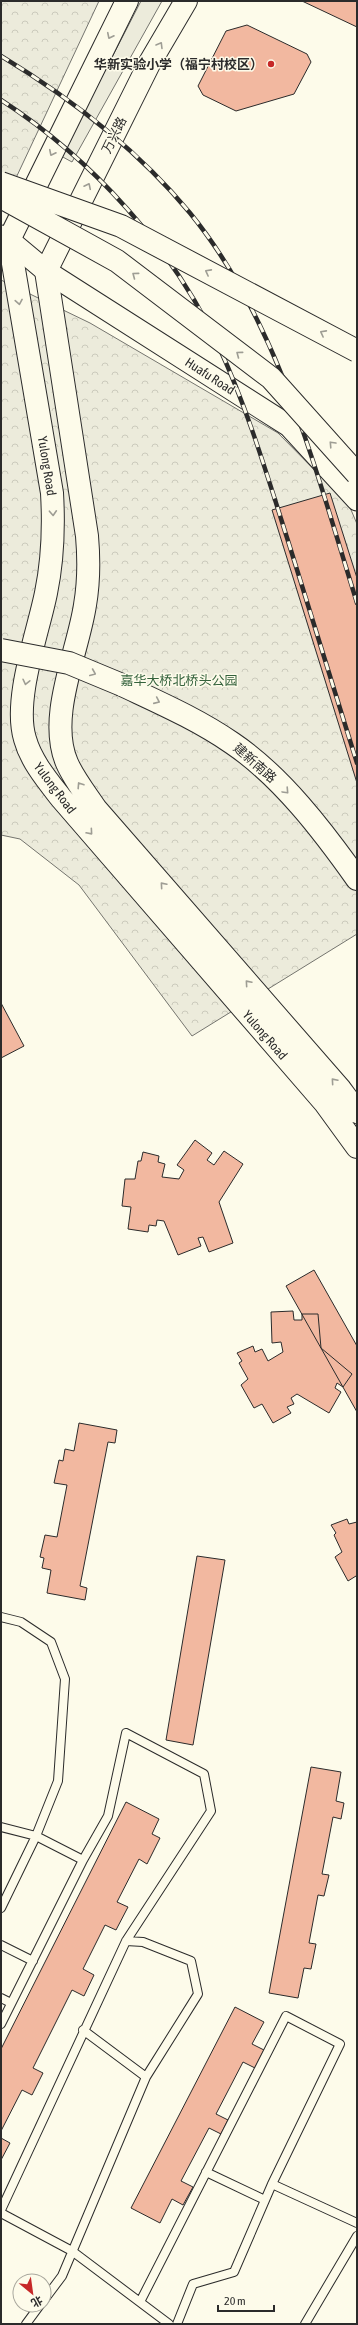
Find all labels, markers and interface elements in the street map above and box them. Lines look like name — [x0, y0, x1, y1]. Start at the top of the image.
one-way arrow — [107, 32, 115, 39]
one-way arrow — [155, 42, 162, 49]
place label: 华新实验小学（福宁村校区） — [94, 57, 263, 72]
marker: 华新实验小学（福宁村校区） — [266, 59, 276, 69]
street label: 万兴路 — [99, 114, 129, 156]
one-way arrow — [49, 148, 57, 156]
one-way arrow — [83, 182, 91, 190]
one-way arrow — [205, 269, 212, 277]
one-way arrow — [133, 273, 140, 280]
one-way arrow — [14, 299, 22, 305]
one-way arrow — [319, 330, 327, 338]
one-way arrow — [236, 351, 243, 358]
street label: Huafu Road — [182, 354, 238, 398]
street label: Yulong Road — [35, 435, 59, 497]
one-way arrow — [329, 441, 336, 449]
one-way arrow — [49, 510, 58, 516]
one-way arrow — [88, 668, 96, 676]
park label: 嘉华大桥北桥头公园 — [120, 673, 238, 688]
one-way arrow — [22, 679, 30, 685]
one-way arrow — [154, 697, 161, 705]
street label: 建新南路 — [230, 740, 280, 786]
street label: Yulong Road — [31, 760, 79, 816]
one-way arrow — [77, 782, 85, 789]
one-way arrow — [281, 786, 289, 794]
one-way arrow — [85, 827, 92, 835]
one-way arrow — [160, 882, 168, 890]
one-way arrow — [246, 980, 253, 988]
street label: Yulong Road — [240, 1007, 290, 1063]
one-way arrow — [331, 1079, 338, 1086]
north arrow — [12, 2273, 52, 2313]
scale bar — [218, 2287, 274, 2313]
text: 北 — [29, 2294, 45, 2310]
text: 20 m — [224, 2294, 246, 2308]

